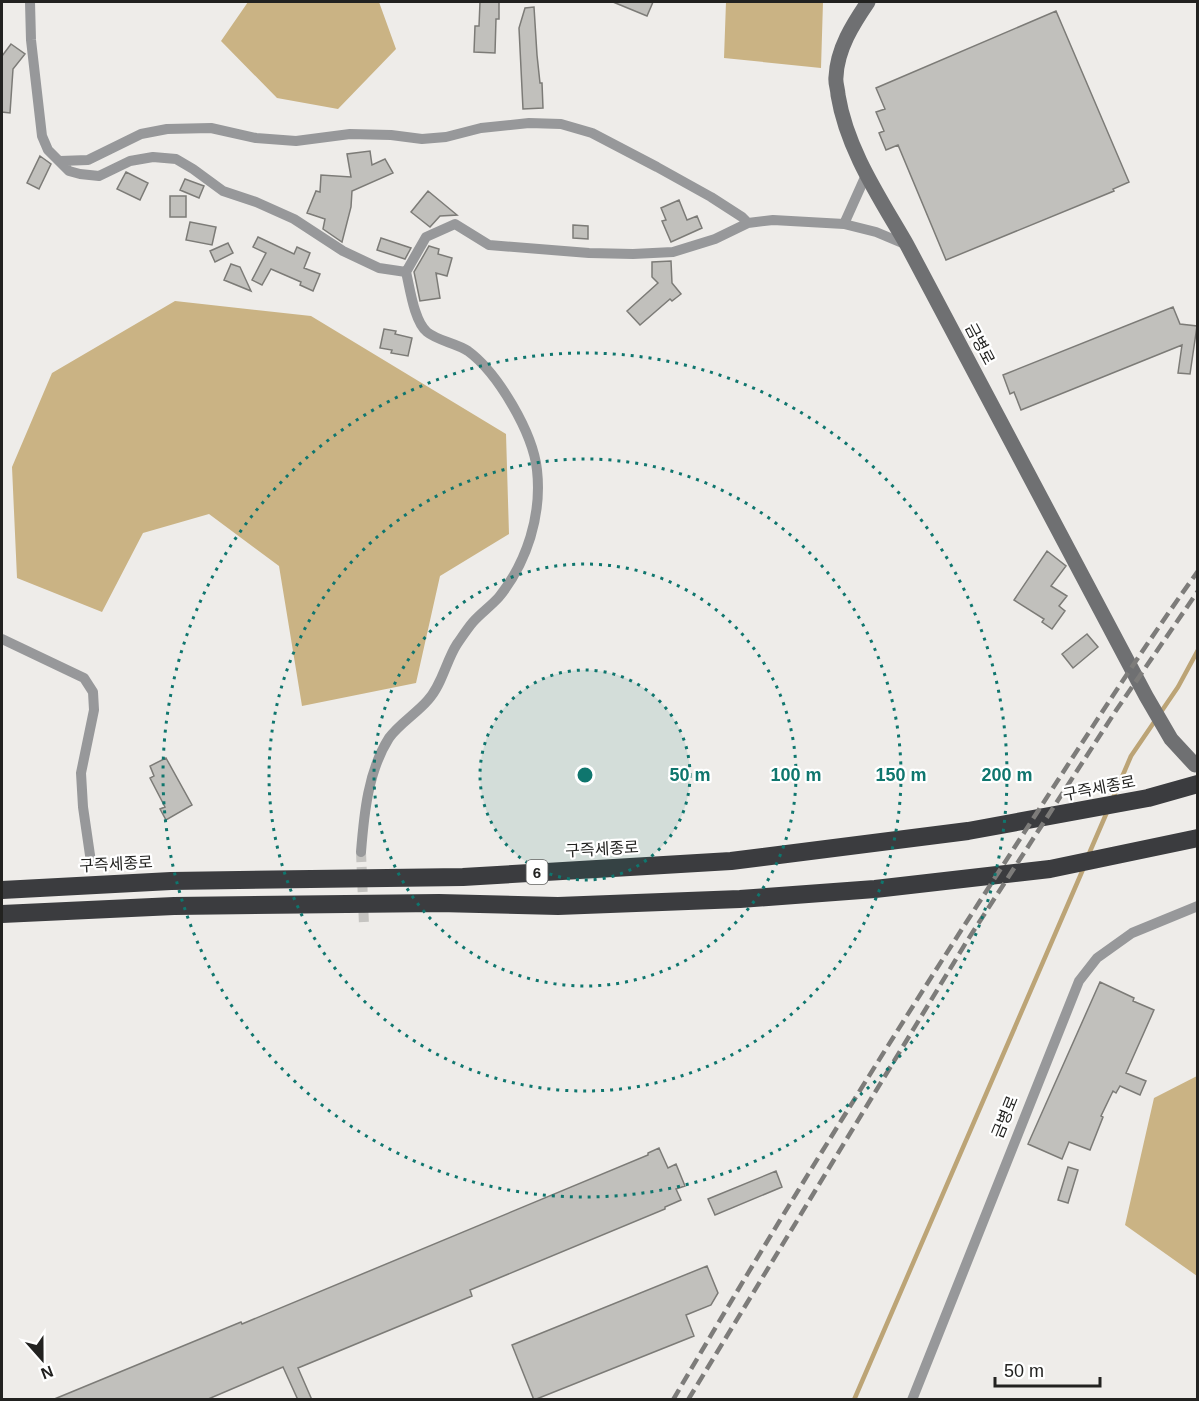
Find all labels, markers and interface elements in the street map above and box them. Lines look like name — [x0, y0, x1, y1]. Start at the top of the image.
street label: 금병로 — [962, 321, 998, 368]
centre of rings — [575, 765, 595, 785]
text: 50 m — [669, 765, 711, 785]
text: 100 m — [770, 765, 822, 785]
text: 150 m — [875, 765, 927, 785]
text: 200 m — [981, 765, 1033, 785]
street label: 구즉세종로 — [1061, 773, 1137, 803]
street label: 구즉세종로 — [565, 839, 639, 859]
street label: 구즉세종로 — [79, 854, 153, 874]
road number: 6 — [526, 860, 548, 884]
street label: 금병로 — [989, 1093, 1021, 1141]
north arrow — [12, 1329, 72, 1389]
scale bar — [995, 1350, 1100, 1388]
text: 50 m — [1004, 1361, 1044, 1381]
text: N — [39, 1363, 56, 1383]

